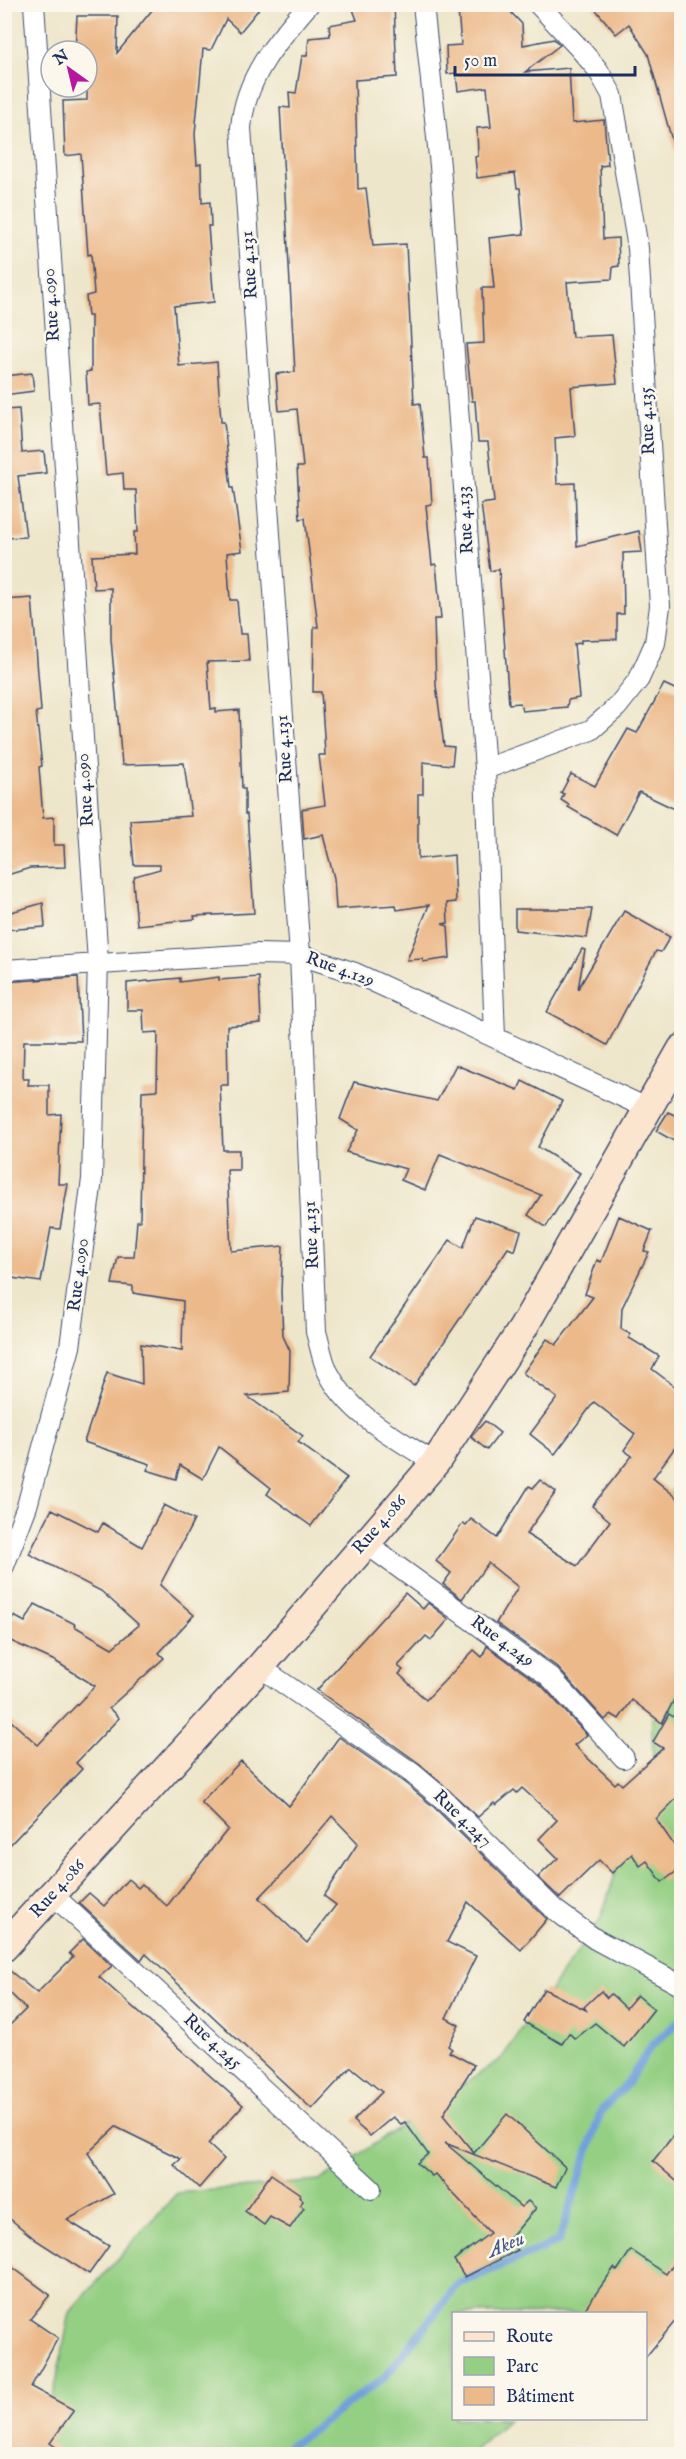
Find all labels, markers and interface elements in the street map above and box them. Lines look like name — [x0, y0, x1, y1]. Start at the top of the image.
north arrow — [39, 39, 99, 99]
scale bar — [455, 39, 635, 77]
text: N — [50, 46, 73, 71]
text: 50 m — [464, 50, 497, 73]
street label: Rue 4.131 — [236, 230, 264, 300]
street label: Rue 4.090 — [38, 267, 66, 343]
street label: Rue 4.135 — [635, 386, 661, 456]
street label: Rue 4.133 — [452, 485, 480, 555]
street label: Rue 4.131 — [271, 714, 299, 784]
street label: Rue 4.090 — [72, 752, 100, 828]
street label: Rue 4.129 — [303, 947, 377, 993]
street label: Rue 4.131 — [299, 1200, 325, 1270]
street label: Rue 4.090 — [63, 1237, 95, 1313]
street label: Rue 4.086 — [348, 1490, 412, 1560]
street label: Rue 4.249 — [466, 1611, 538, 1673]
street label: Rue 4.247 — [428, 1785, 496, 1853]
street label: Rue 4.086 — [25, 1854, 91, 1923]
street label: Rue 4.245 — [178, 2009, 246, 2075]
water label: Akeu — [482, 2226, 528, 2265]
legend — [452, 2312, 647, 2420]
text: Route — [506, 2326, 553, 2349]
text: Parc — [506, 2356, 539, 2379]
text: Bâtiment — [506, 2386, 575, 2409]

